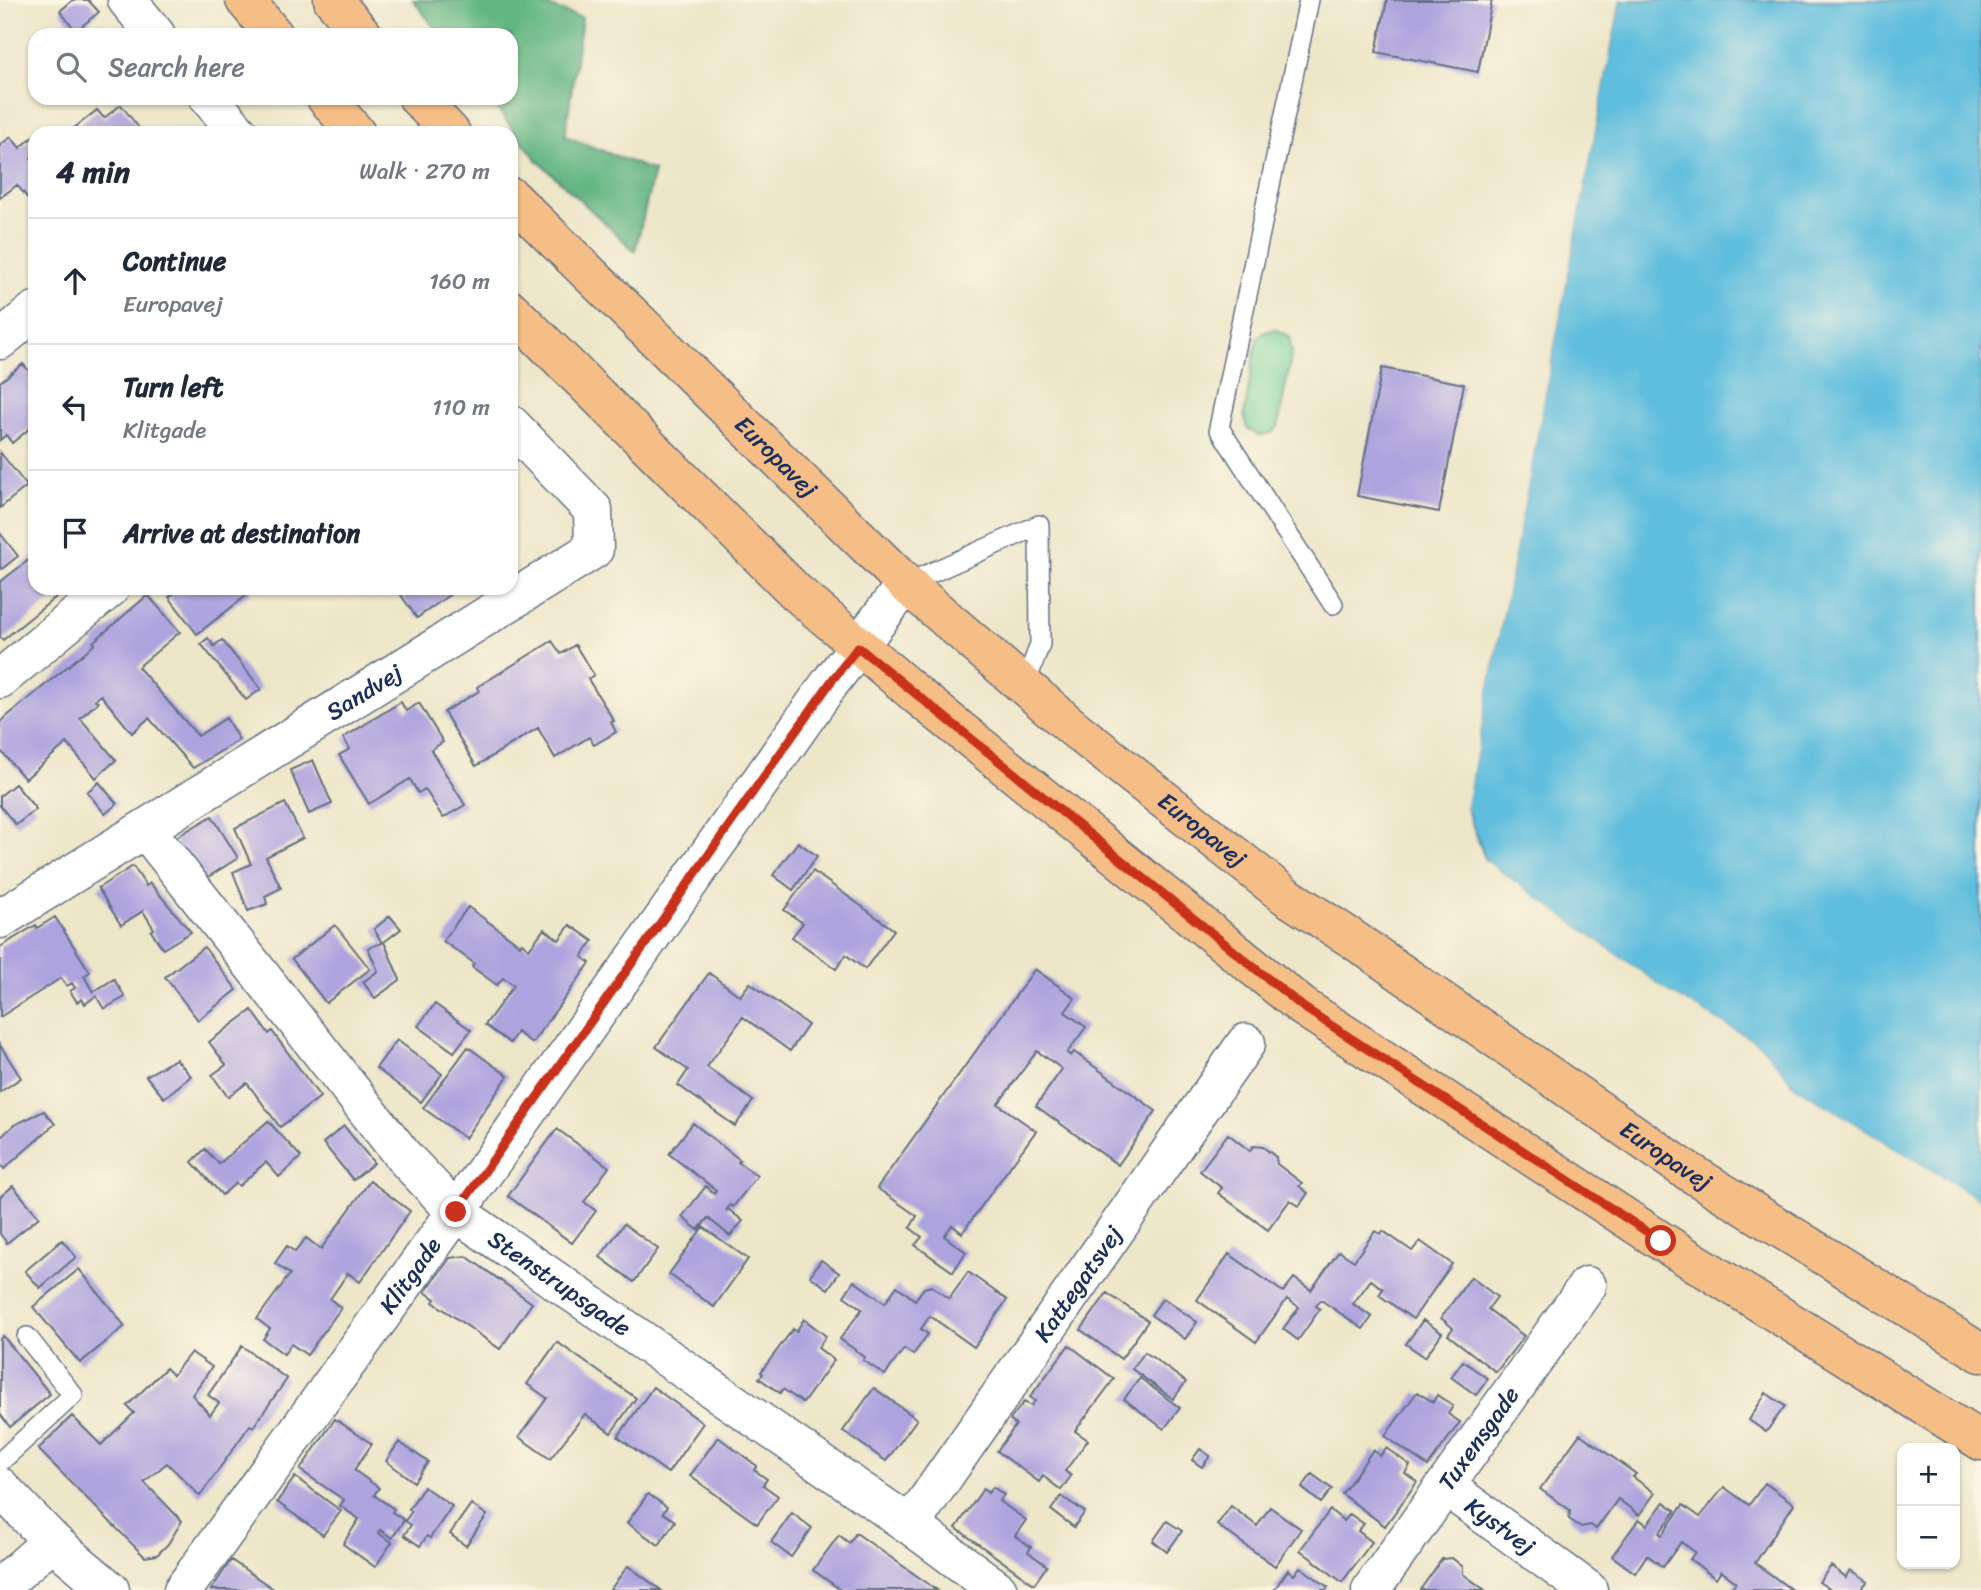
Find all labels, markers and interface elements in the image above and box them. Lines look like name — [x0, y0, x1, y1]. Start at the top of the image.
search box — [28, 28, 518, 105]
text: Search here — [108, 44, 245, 90]
icon: search — [52, 48, 90, 86]
text: 4 min — [56, 145, 130, 199]
text: Walk · 270 m — [359, 151, 490, 192]
text: Continue — [123, 238, 226, 284]
text: 160 m — [429, 261, 490, 302]
icon: ahead — [56, 262, 94, 300]
text: Europavej — [123, 284, 223, 325]
text: Turn left — [123, 364, 223, 410]
text: 110 m — [432, 387, 490, 428]
icon: left — [56, 388, 94, 426]
street label: Europavej — [724, 405, 828, 508]
text: Klitgade — [123, 410, 206, 451]
text: Arrive at destination — [123, 510, 360, 556]
icon: arrive — [56, 514, 94, 552]
street label: Sandvej — [317, 652, 411, 732]
street label: Europavej — [1148, 781, 1256, 879]
street label: Europavej — [1611, 1109, 1721, 1202]
route end — [440, 1196, 471, 1227]
street label: Kattegatsvej — [1022, 1216, 1134, 1351]
street label: Stenstrupsgade — [479, 1219, 640, 1348]
route start — [1645, 1225, 1676, 1256]
street label: Klitgade — [368, 1228, 453, 1323]
street label: Tuxensgade — [1427, 1377, 1531, 1500]
map controls — [1897, 1443, 1960, 1569]
button: + — [1897, 1443, 1960, 1506]
street label: Kystvej — [1456, 1486, 1544, 1566]
button: − — [1897, 1506, 1960, 1569]

